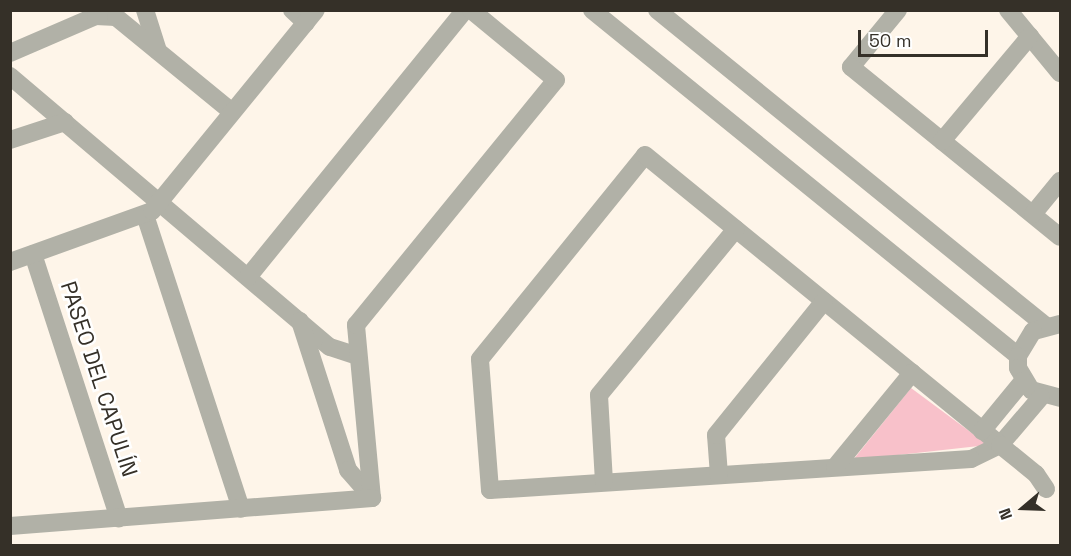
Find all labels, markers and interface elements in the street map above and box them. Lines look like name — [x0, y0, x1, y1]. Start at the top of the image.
scale bar — [861, 18, 992, 56]
text: 50 m — [869, 29, 911, 52]
street label: PASEO DEL CAPULÍN — [55, 278, 143, 480]
north arrow — [993, 478, 1053, 538]
text: N — [994, 506, 1017, 523]

